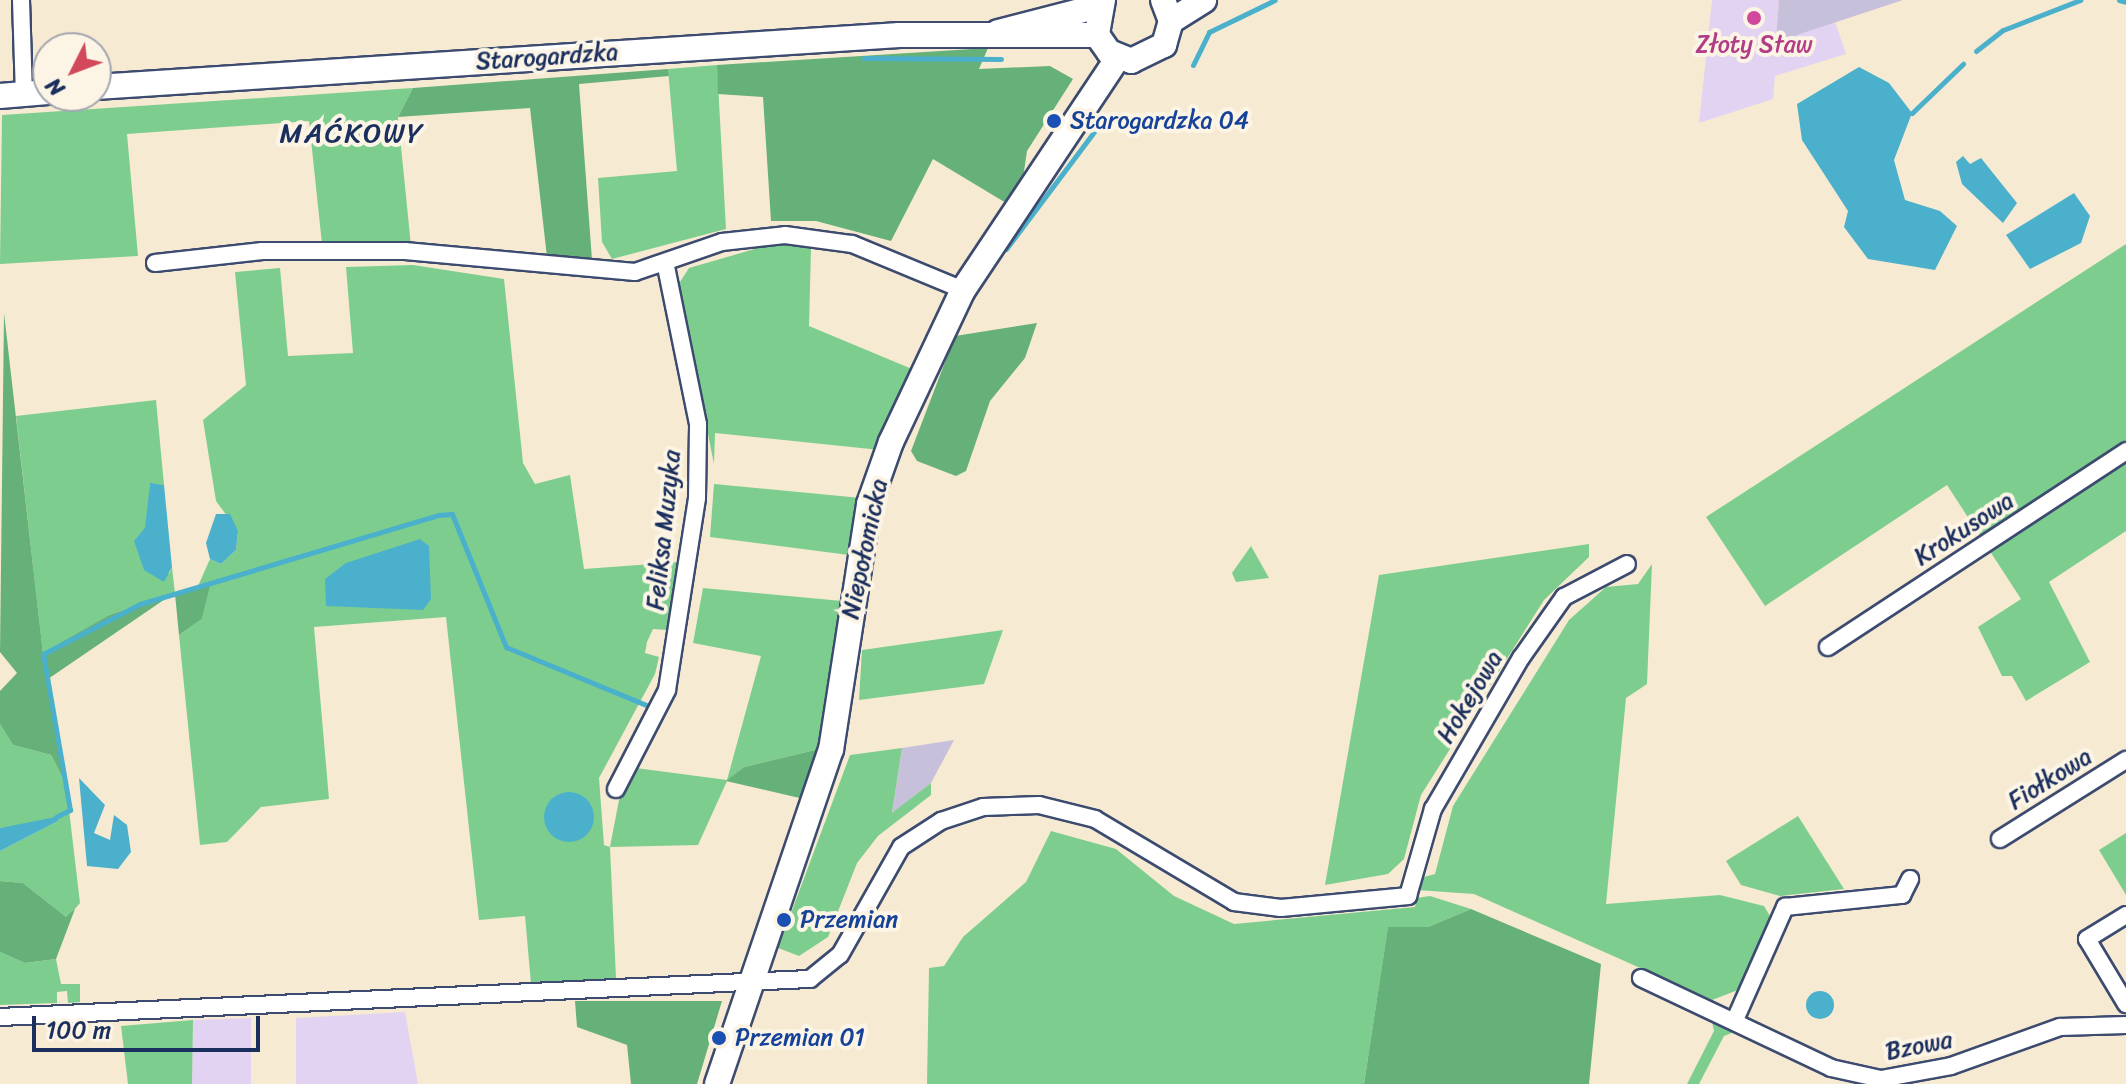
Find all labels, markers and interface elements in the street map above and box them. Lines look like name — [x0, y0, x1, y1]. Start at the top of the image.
marker: Złoty Staw — [1745, 9, 1763, 27]
place label: Złoty Staw — [1695, 31, 1813, 59]
north arrow — [32, 32, 112, 112]
street label: Starogardzka — [475, 38, 619, 76]
text: N — [36, 68, 75, 106]
place label: Starogardzka 04 — [1070, 107, 1249, 135]
marker: Starogardzka 04 — [1045, 112, 1063, 130]
district label: MAĆKOWY — [279, 116, 425, 150]
street label: Feliksa Muzyka — [641, 449, 687, 611]
street label: Niepołomicka — [836, 477, 894, 621]
street label: Krokusowa — [1909, 486, 2019, 572]
street label: Hokejowa — [1431, 646, 1509, 748]
street label: Fiołkowa — [2003, 742, 2097, 816]
place label: Przemian — [800, 906, 898, 934]
marker: Przemian — [775, 911, 793, 929]
scale bar — [36, 1000, 264, 1050]
text: 100 m — [46, 1009, 111, 1051]
place label: Przemian 01 — [735, 1024, 865, 1052]
street label: Bzowa — [1883, 1025, 1955, 1067]
marker: Przemian 01 — [710, 1029, 728, 1047]

